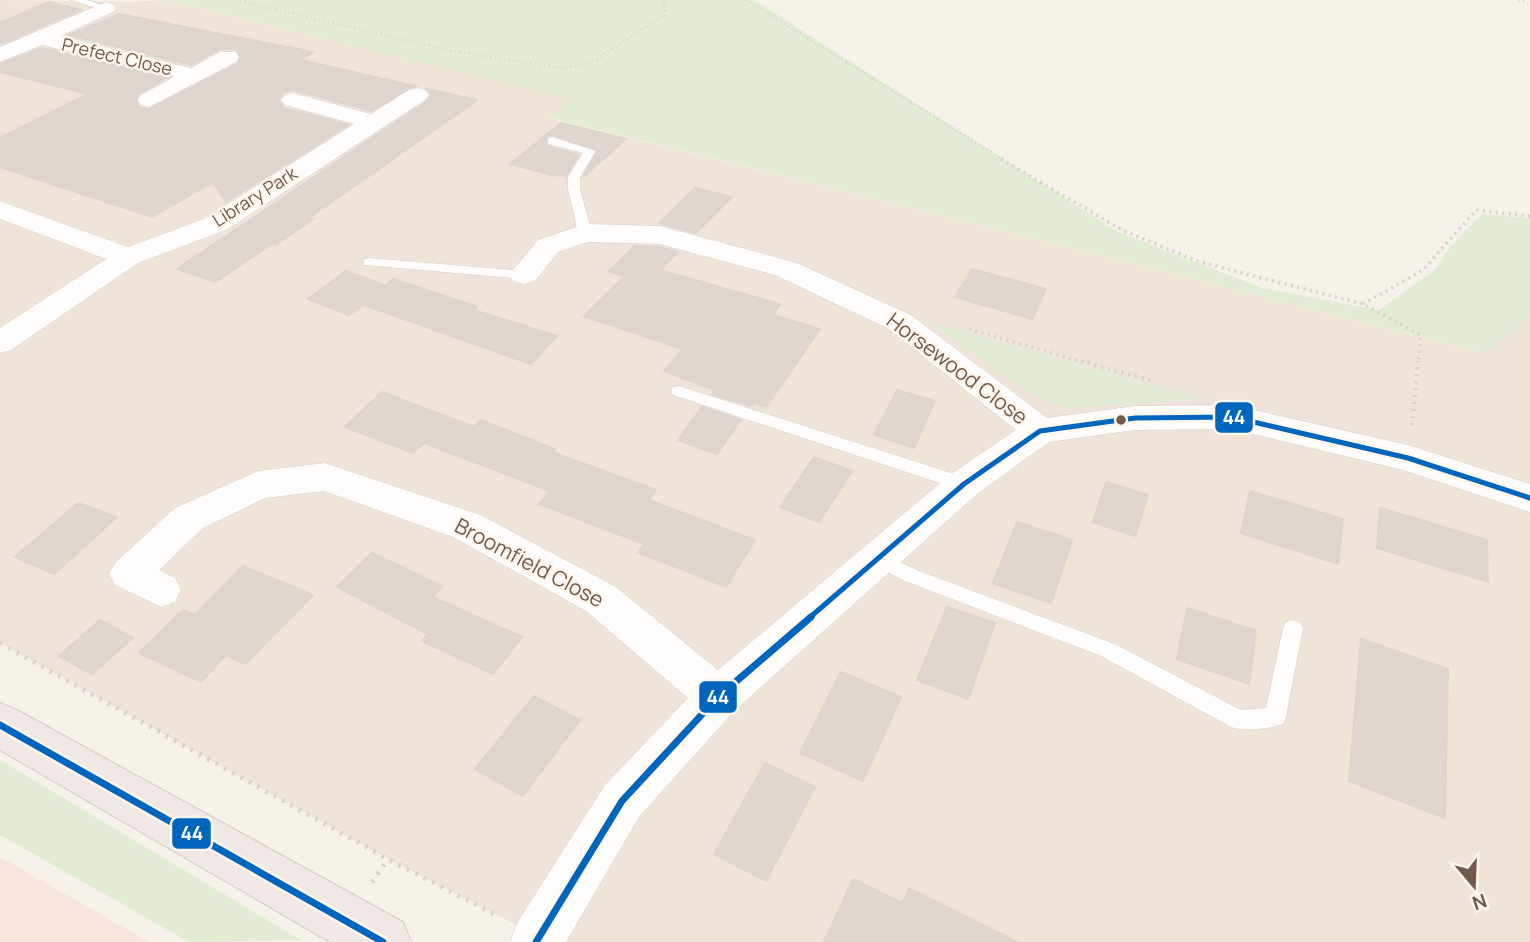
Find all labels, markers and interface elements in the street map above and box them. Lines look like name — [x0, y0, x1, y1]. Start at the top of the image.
street label: Prefect Close — [60, 32, 175, 80]
street label: Library Park — [208, 160, 302, 232]
street label: Horsewood Close — [881, 306, 1034, 430]
line badge: 44 — [1214, 401, 1254, 434]
text: 44 — [1223, 404, 1245, 430]
unlabelled marker — [1114, 413, 1128, 427]
street label: Broomfield Close — [450, 511, 609, 613]
line badge: 44 — [698, 680, 738, 714]
text: 44 — [707, 684, 729, 710]
line badge: 44 — [171, 817, 212, 850]
text: 44 — [181, 820, 203, 846]
north arrow — [1439, 851, 1509, 921]
text: N — [1469, 888, 1490, 917]

